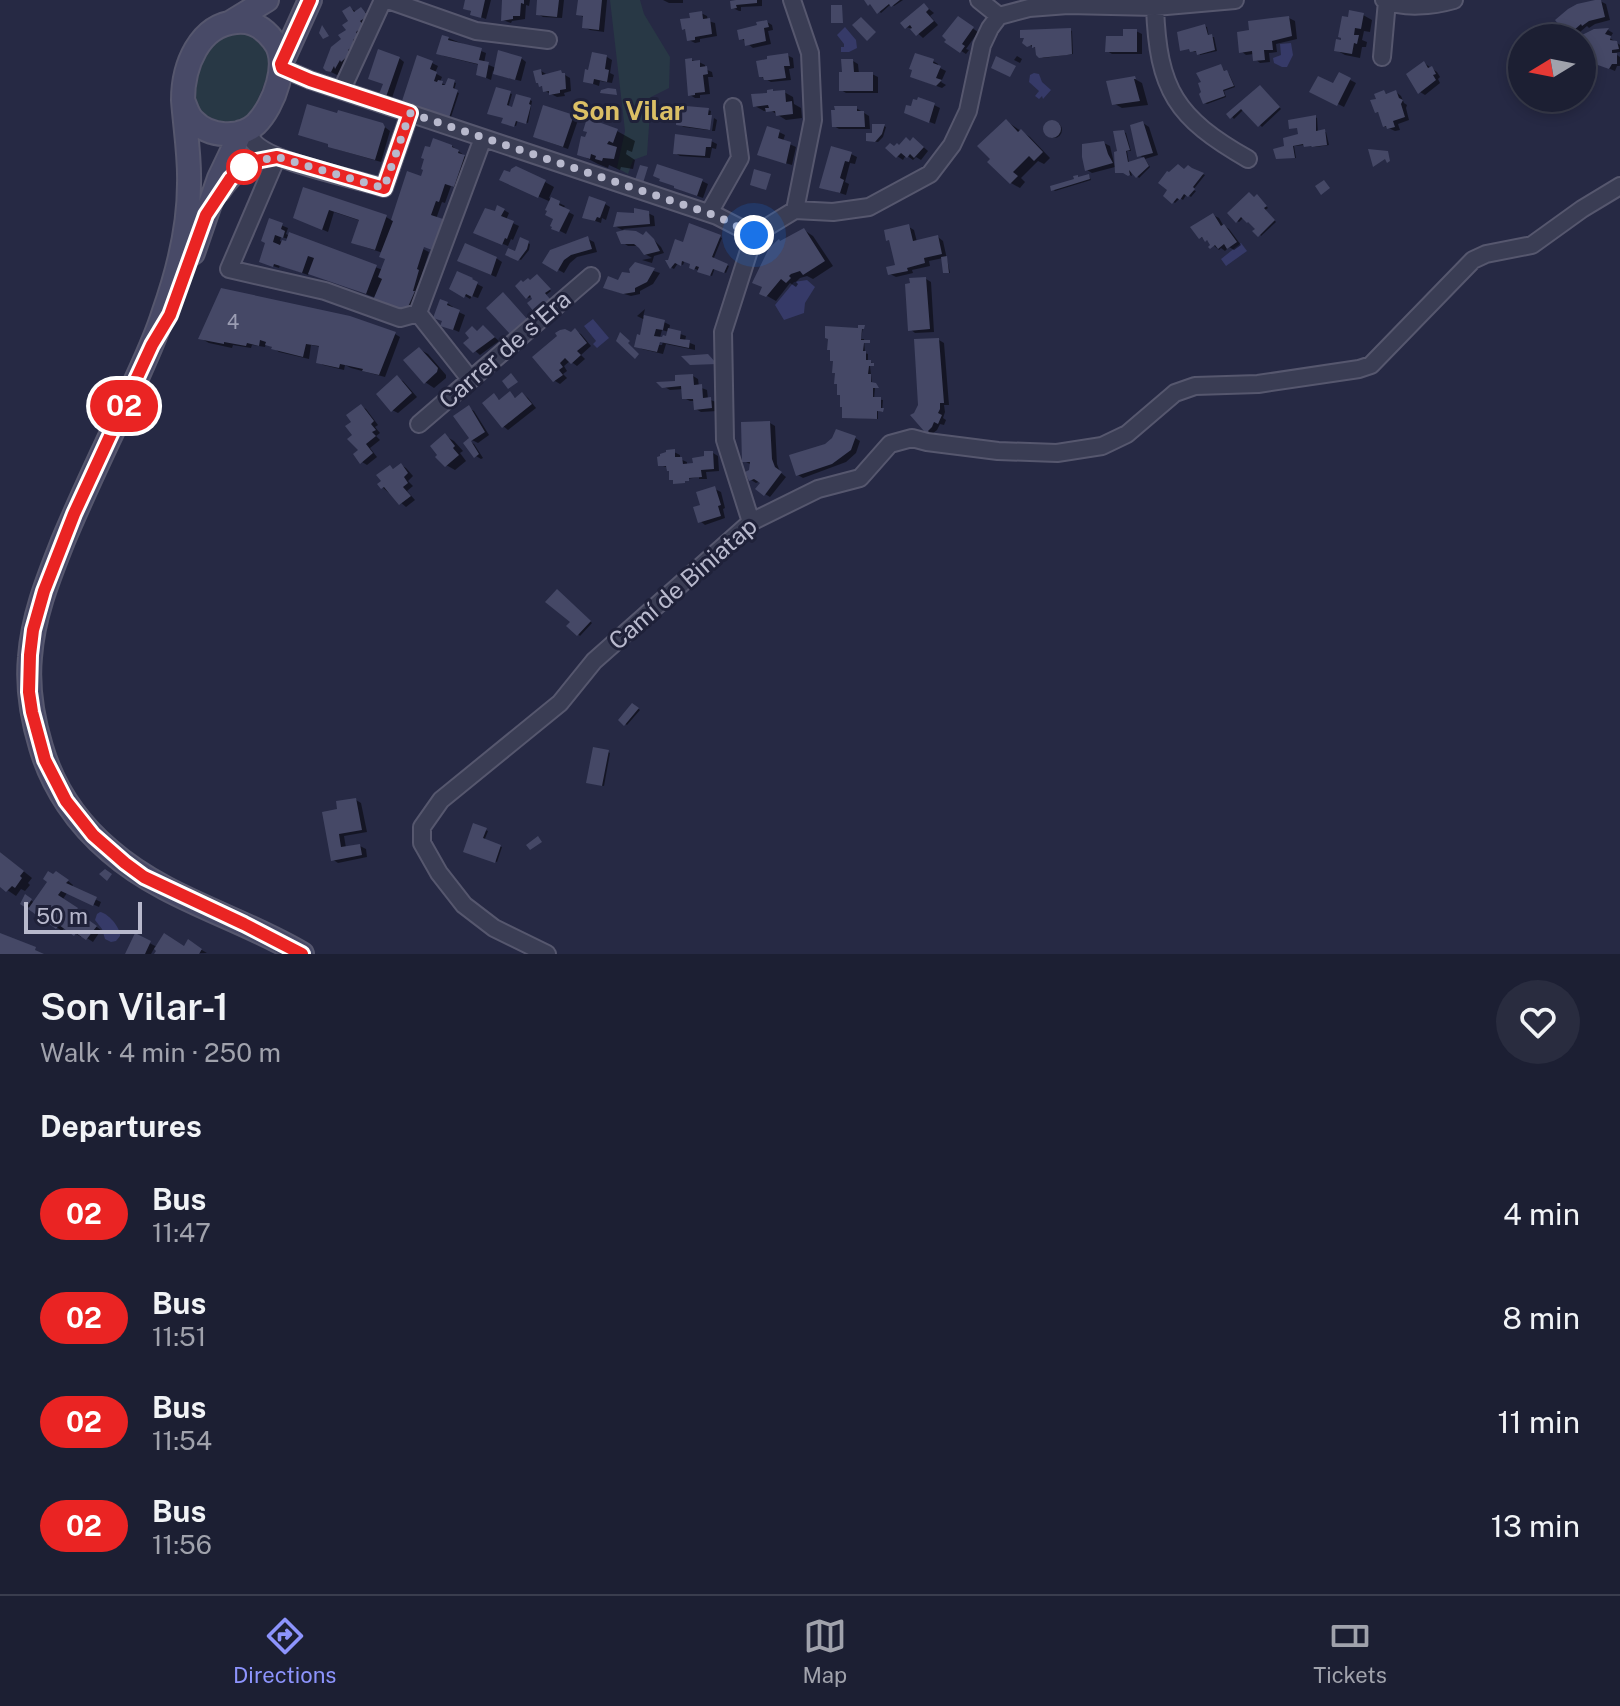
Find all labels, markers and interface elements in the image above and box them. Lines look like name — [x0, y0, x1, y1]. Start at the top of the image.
north arrow — [1508, 24, 1596, 112]
map controls — [1508, 24, 1596, 112]
district label: Son Vilar — [572, 95, 685, 126]
unlabelled marker — [227, 150, 261, 184]
your location — [734, 215, 774, 255]
street label: Carrer de s'Era — [433, 285, 576, 414]
house number: 4 — [227, 310, 239, 334]
line badge: 02 — [88, 380, 160, 432]
text: 02 — [106, 389, 142, 422]
street label: Camí de Biniatap — [603, 511, 762, 655]
scale bar — [24, 898, 142, 934]
text: 50 m — [36, 903, 88, 929]
button: heart — [1496, 980, 1580, 1064]
text: Son Vilar-1 — [40, 984, 229, 1029]
text: Walk · 4 min · 250 m — [40, 1037, 281, 1068]
text: Departures — [40, 1108, 202, 1144]
text: Bus — [152, 1181, 206, 1217]
text: 4 min — [1503, 1196, 1580, 1232]
text: 02 — [66, 1197, 102, 1230]
text: 11:47 — [152, 1217, 211, 1248]
text: Bus — [152, 1285, 206, 1321]
text: 8 min — [1502, 1300, 1580, 1336]
text: 02 — [66, 1301, 102, 1334]
text: 11:51 — [152, 1321, 206, 1352]
text: Bus — [152, 1389, 206, 1425]
text: 11 min — [1497, 1404, 1580, 1440]
text: 02 — [66, 1405, 102, 1438]
text: 11:54 — [152, 1425, 212, 1456]
text: Bus — [152, 1493, 206, 1529]
text: 13 min — [1491, 1508, 1580, 1544]
text: 02 — [66, 1509, 102, 1542]
text: 11:56 — [152, 1529, 212, 1560]
tab: Directions — [233, 1614, 336, 1688]
tab: Map — [802, 1614, 847, 1688]
tab: Tickets — [1313, 1614, 1387, 1688]

